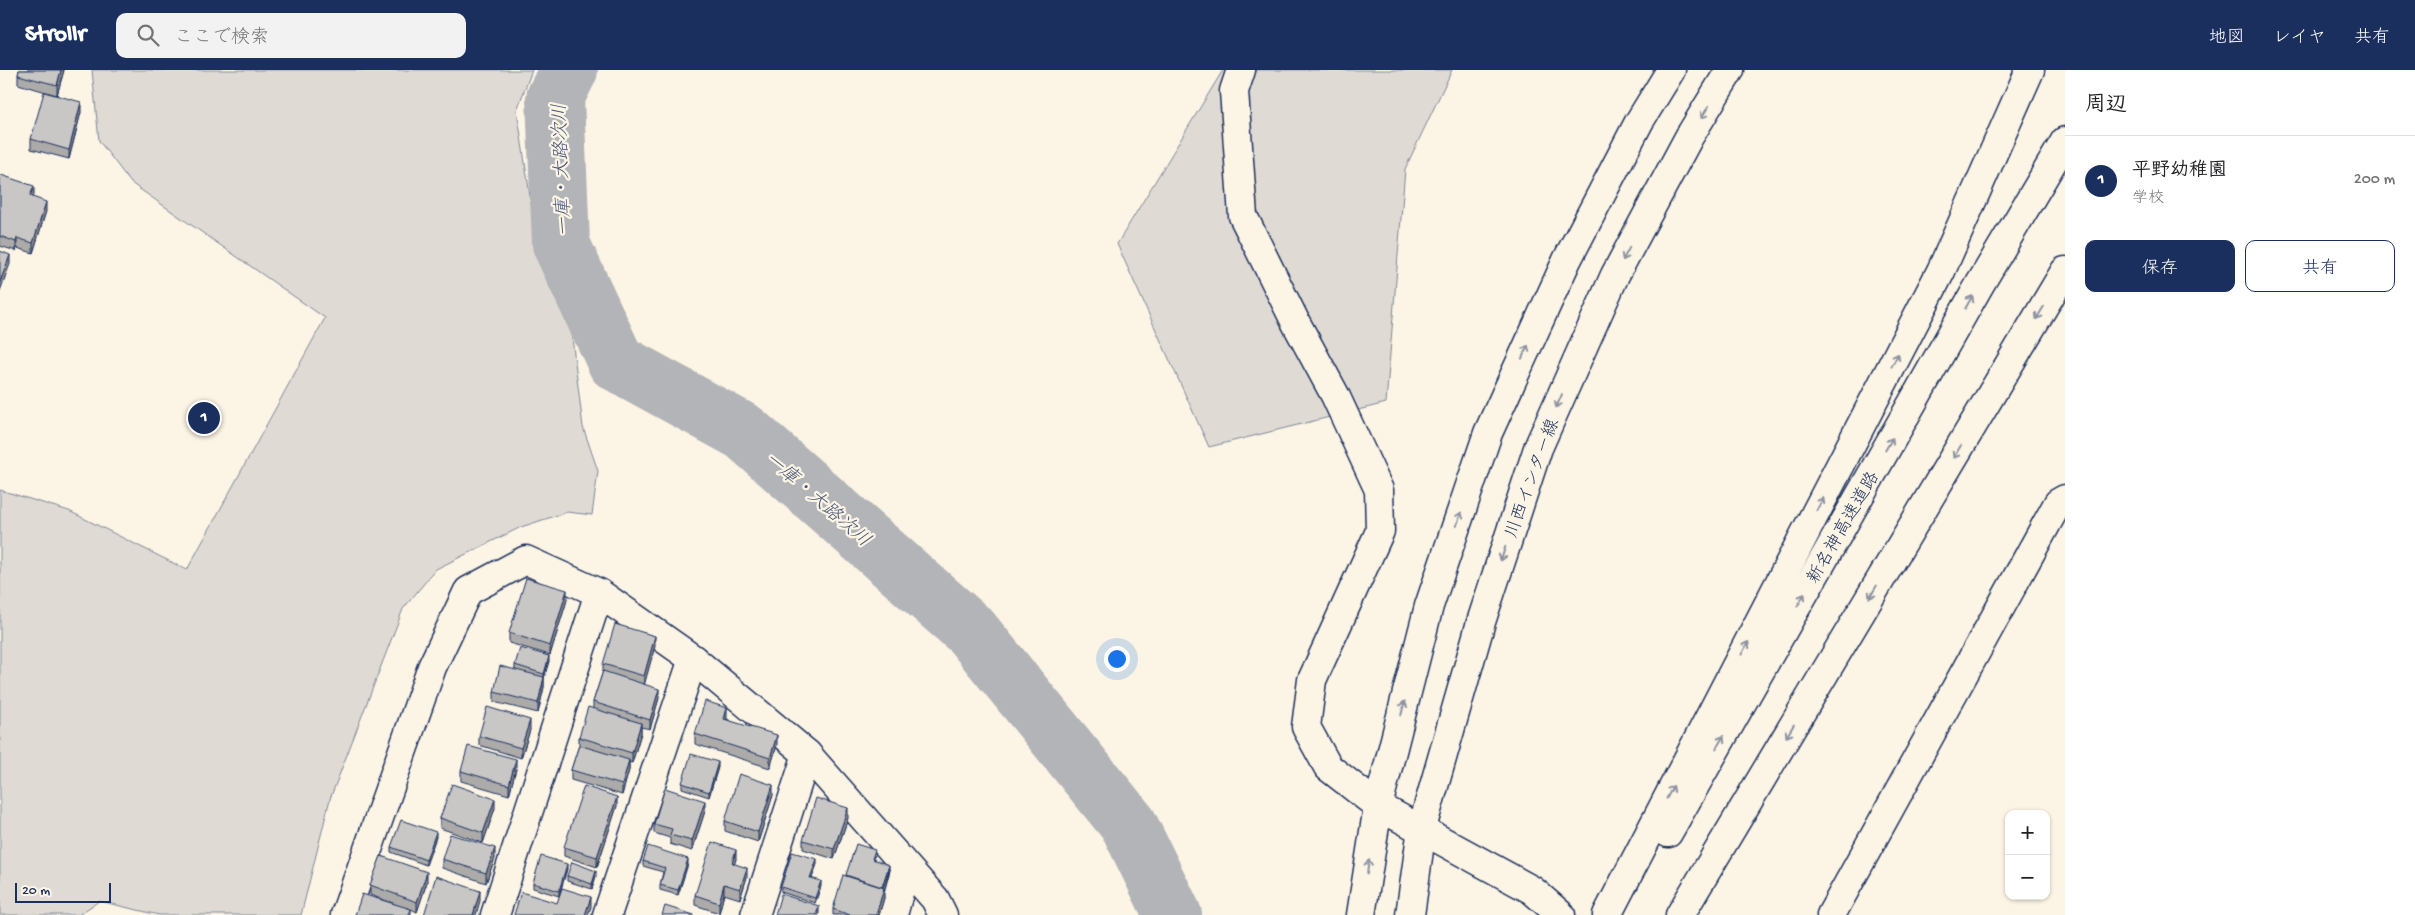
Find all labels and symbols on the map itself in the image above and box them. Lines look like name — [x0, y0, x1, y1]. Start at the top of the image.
water label: 一庫・大路次川 — [549, 103, 577, 237]
one-way arrow — [1699, 104, 1709, 118]
one-way arrow — [1621, 246, 1631, 261]
one-way arrow — [1965, 296, 1975, 310]
one-way arrow — [2035, 305, 2045, 320]
one-way arrow — [1521, 345, 1531, 360]
one-way arrow — [1890, 352, 1900, 367]
one-way arrow — [1553, 393, 1563, 408]
pin: 1 — [188, 399, 220, 437]
street label: 川西インター線 — [1501, 416, 1565, 541]
one-way arrow — [1885, 437, 1895, 451]
one-way arrow — [1951, 445, 1961, 459]
water label: 一庫・大路次川 — [759, 448, 875, 553]
street label: 新名神高速道路 — [1803, 468, 1885, 588]
one-way arrow — [1816, 497, 1825, 512]
one-way arrow — [1454, 511, 1464, 527]
one-way arrow — [1498, 546, 1508, 562]
one-way arrow — [1868, 584, 1878, 598]
one-way arrow — [1796, 594, 1806, 608]
one-way arrow — [1741, 641, 1750, 656]
your location — [1104, 646, 1130, 672]
one-way arrow — [1399, 701, 1408, 717]
one-way arrow — [1785, 724, 1795, 738]
one-way arrow — [1716, 735, 1726, 749]
one-way arrow — [1666, 785, 1675, 800]
one-way arrow — [1364, 859, 1374, 875]
scale bar — [15, 880, 111, 903]

